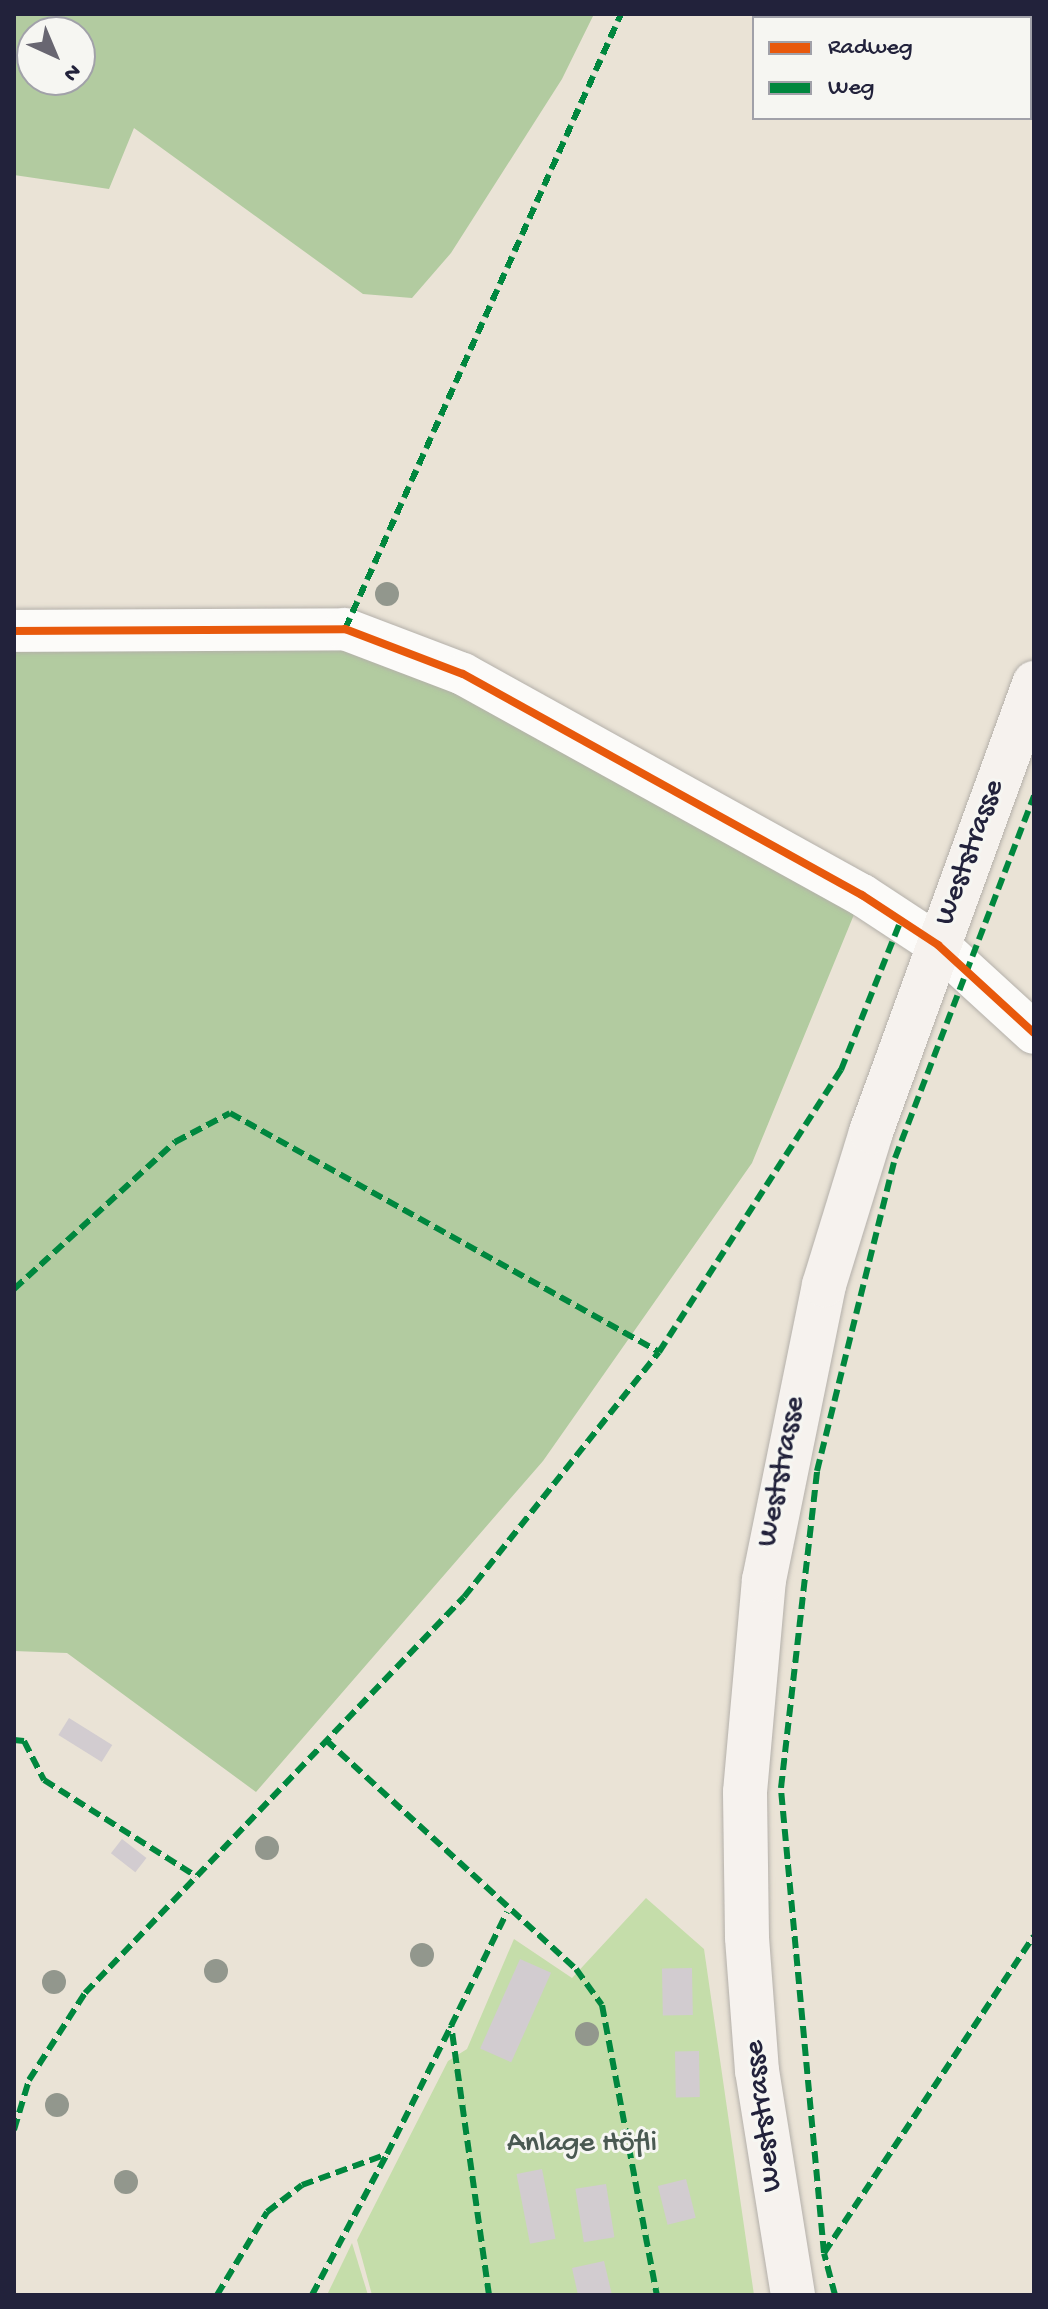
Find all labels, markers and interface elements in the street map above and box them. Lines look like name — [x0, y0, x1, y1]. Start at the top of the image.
north arrow — [16, 16, 96, 96]
legend — [752, 16, 1032, 120]
text: Radweg — [828, 34, 913, 63]
text: N — [57, 57, 85, 86]
text: Weg — [828, 74, 874, 103]
street label: Weststrasse — [928, 775, 1014, 931]
street label: Weststrasse — [751, 1394, 815, 1550]
street label: Weststrasse — [738, 2038, 792, 2194]
park label: Anlage Höfli — [507, 2127, 657, 2163]

